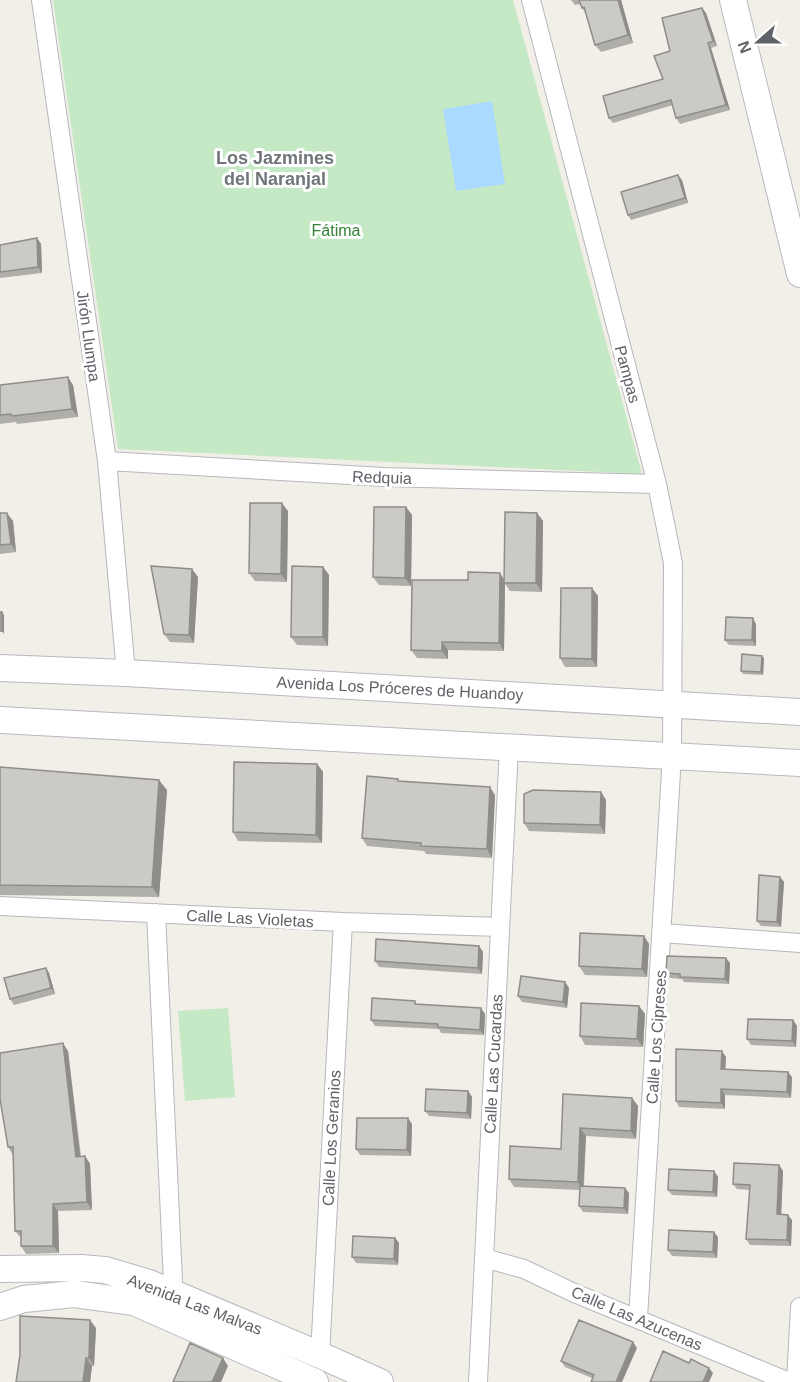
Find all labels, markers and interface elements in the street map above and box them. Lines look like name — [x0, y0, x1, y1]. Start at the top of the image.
north arrow — [728, 12, 788, 72]
text: N — [734, 39, 754, 56]
district label: Los Jazmines del Naranjal — [216, 148, 334, 189]
park label: Fátima — [312, 222, 361, 239]
street label: Jirón Llumpa — [74, 290, 103, 383]
street label: Pampas — [612, 344, 643, 405]
street label: Redquia — [352, 468, 412, 487]
street label: Avenida Los Próceres de Huandoy — [276, 674, 524, 703]
street label: Calle Las Violetas — [186, 907, 314, 930]
street label: Calle Los Cipreses — [643, 969, 670, 1105]
street label: Calle Las Cucardas — [481, 994, 506, 1134]
street label: Calle Los Geranios — [319, 1070, 344, 1206]
street label: Avenida Las Malvas — [125, 1271, 265, 1338]
street label: Calle Las Azucenas — [569, 1283, 705, 1354]

